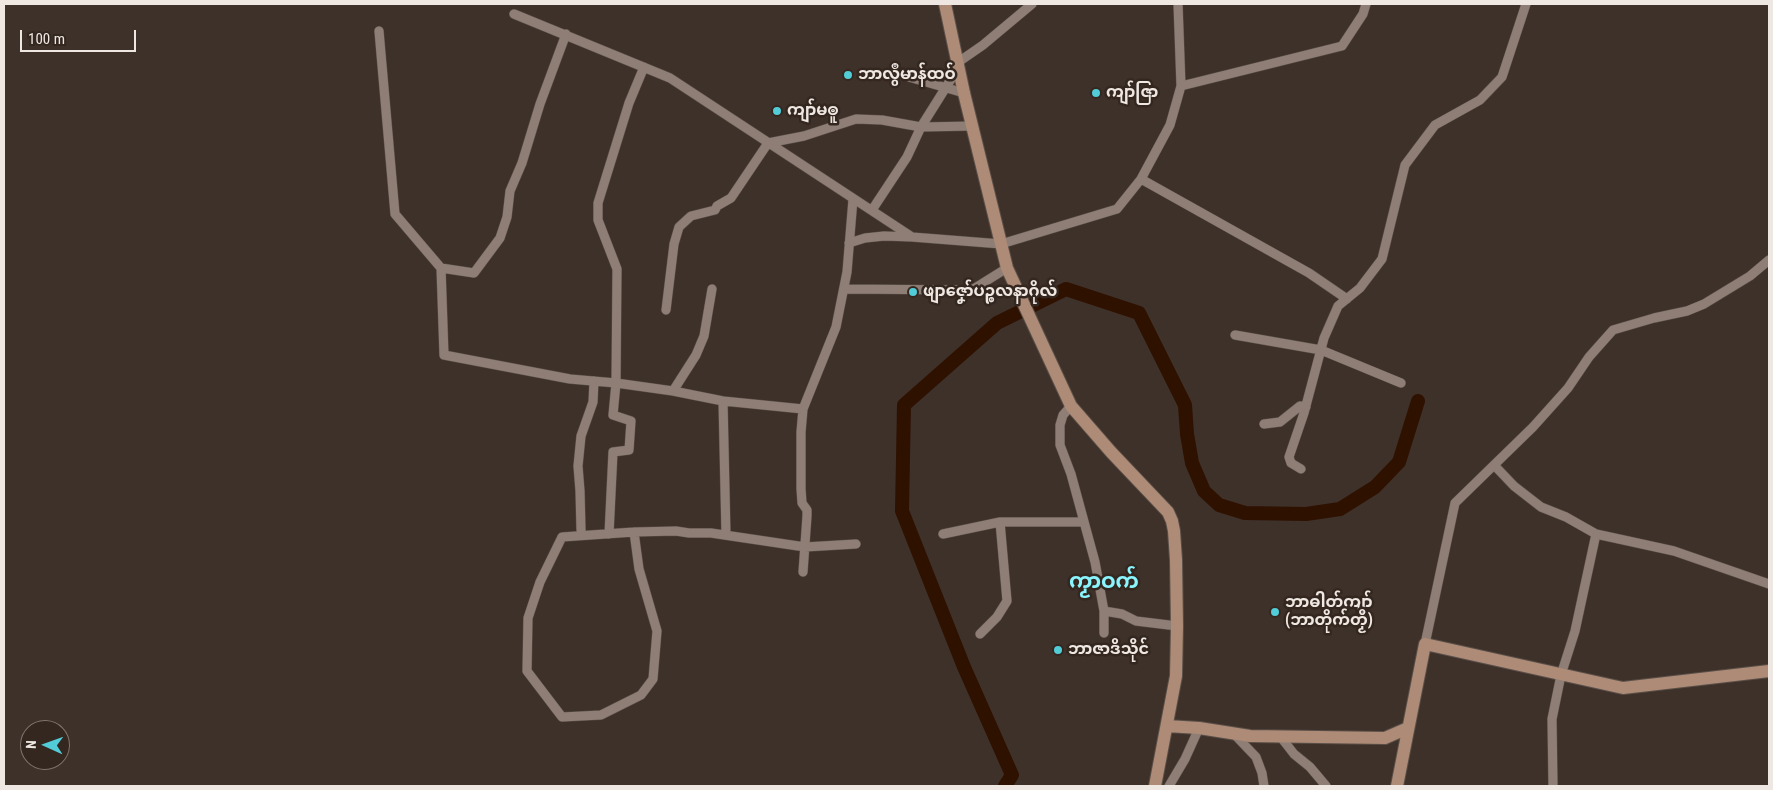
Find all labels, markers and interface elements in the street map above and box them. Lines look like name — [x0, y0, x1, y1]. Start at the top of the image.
scale bar — [22, 20, 139, 52]
text: 100 m — [28, 30, 65, 48]
place label: ဘာလွဳမာန်ထဝ် — [858, 65, 956, 85]
marker: ဘာလွဳမာန်ထဝ် — [842, 69, 854, 81]
place label: ကျာ်ဇြာ — [1106, 83, 1158, 103]
marker: ကျာ်ဇြာ — [1090, 87, 1102, 99]
place label: ကျာ်မၜူ — [787, 101, 838, 121]
marker: ကျာ်မၜူ — [771, 105, 783, 117]
place label: ဖျာဇၞော်ပဉ္စလနာဂိုလ် — [923, 282, 1057, 302]
marker: ဖျာဇၞော်ပဉ္စလနာဂိုလ် — [907, 286, 919, 298]
district label: ကၟာဝက် — [1069, 570, 1139, 596]
place label: ဘာဓါတ်ကျာ် (ဘာတိုက်တၟိ) — [1285, 593, 1373, 631]
marker: ဘာဓါတ်ကျာ် (ဘာတိုက်တၟိ) — [1269, 606, 1281, 618]
place label: ဘာဇာဒိသိုင် — [1068, 640, 1149, 660]
marker: ဘာဇာဒိသိုင် — [1052, 644, 1064, 656]
north arrow — [20, 720, 70, 770]
text: N — [23, 740, 39, 749]

